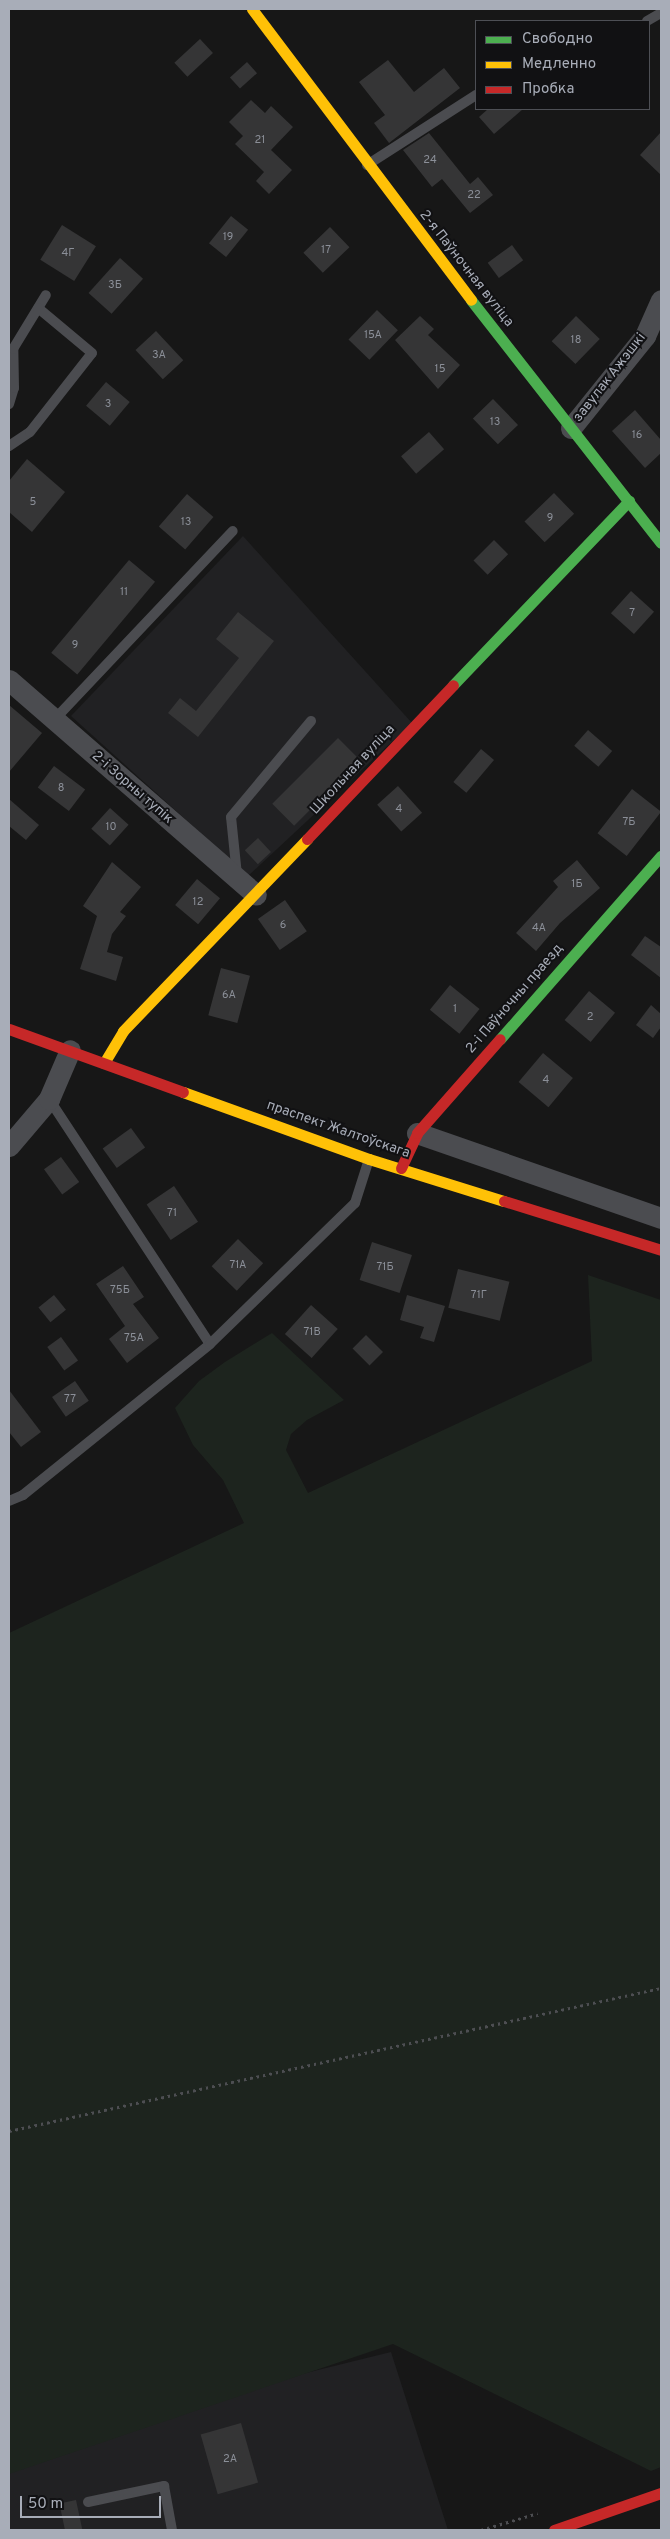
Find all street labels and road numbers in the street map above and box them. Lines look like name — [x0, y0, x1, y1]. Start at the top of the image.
street label: 2-я Паўночная вуліца — [415, 207, 517, 331]
street label: завулак Ажэшкі — [570, 330, 650, 426]
street label: Школьная вуліца — [307, 722, 399, 818]
street label: 2-і Зорны тупік — [88, 748, 176, 828]
street label: 2-і Паўночны праезд — [463, 941, 567, 1057]
street label: праспект Жалтоўскага — [264, 1098, 412, 1162]

